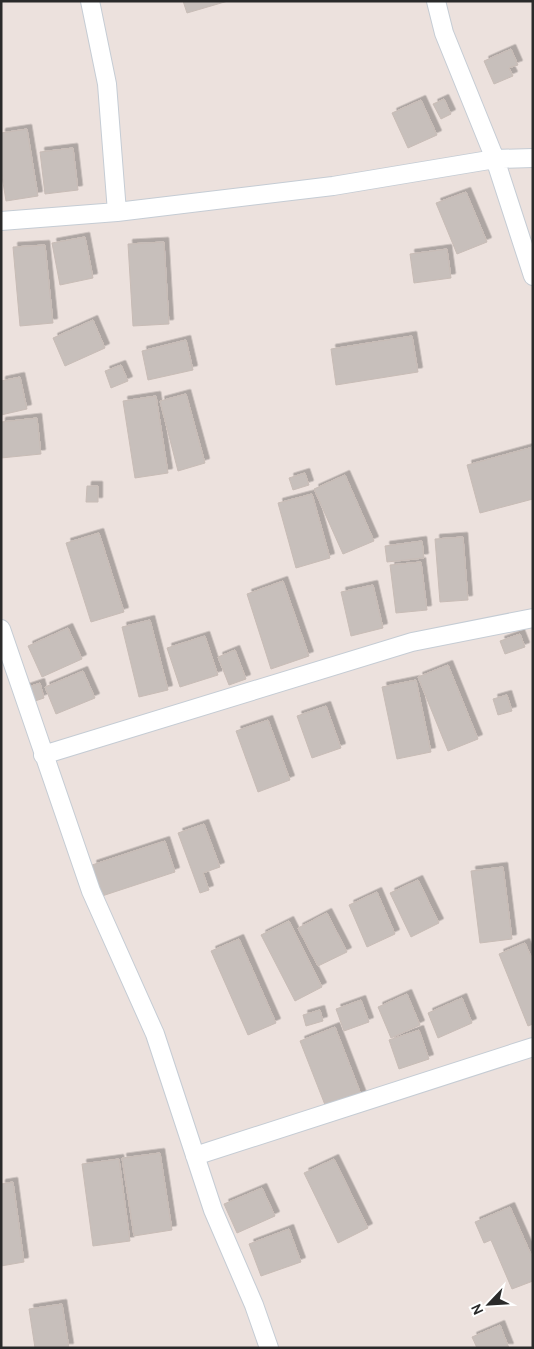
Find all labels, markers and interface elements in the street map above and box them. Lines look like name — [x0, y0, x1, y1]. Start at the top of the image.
north arrow — [464, 1279, 514, 1329]
text: N — [467, 1301, 487, 1318]

